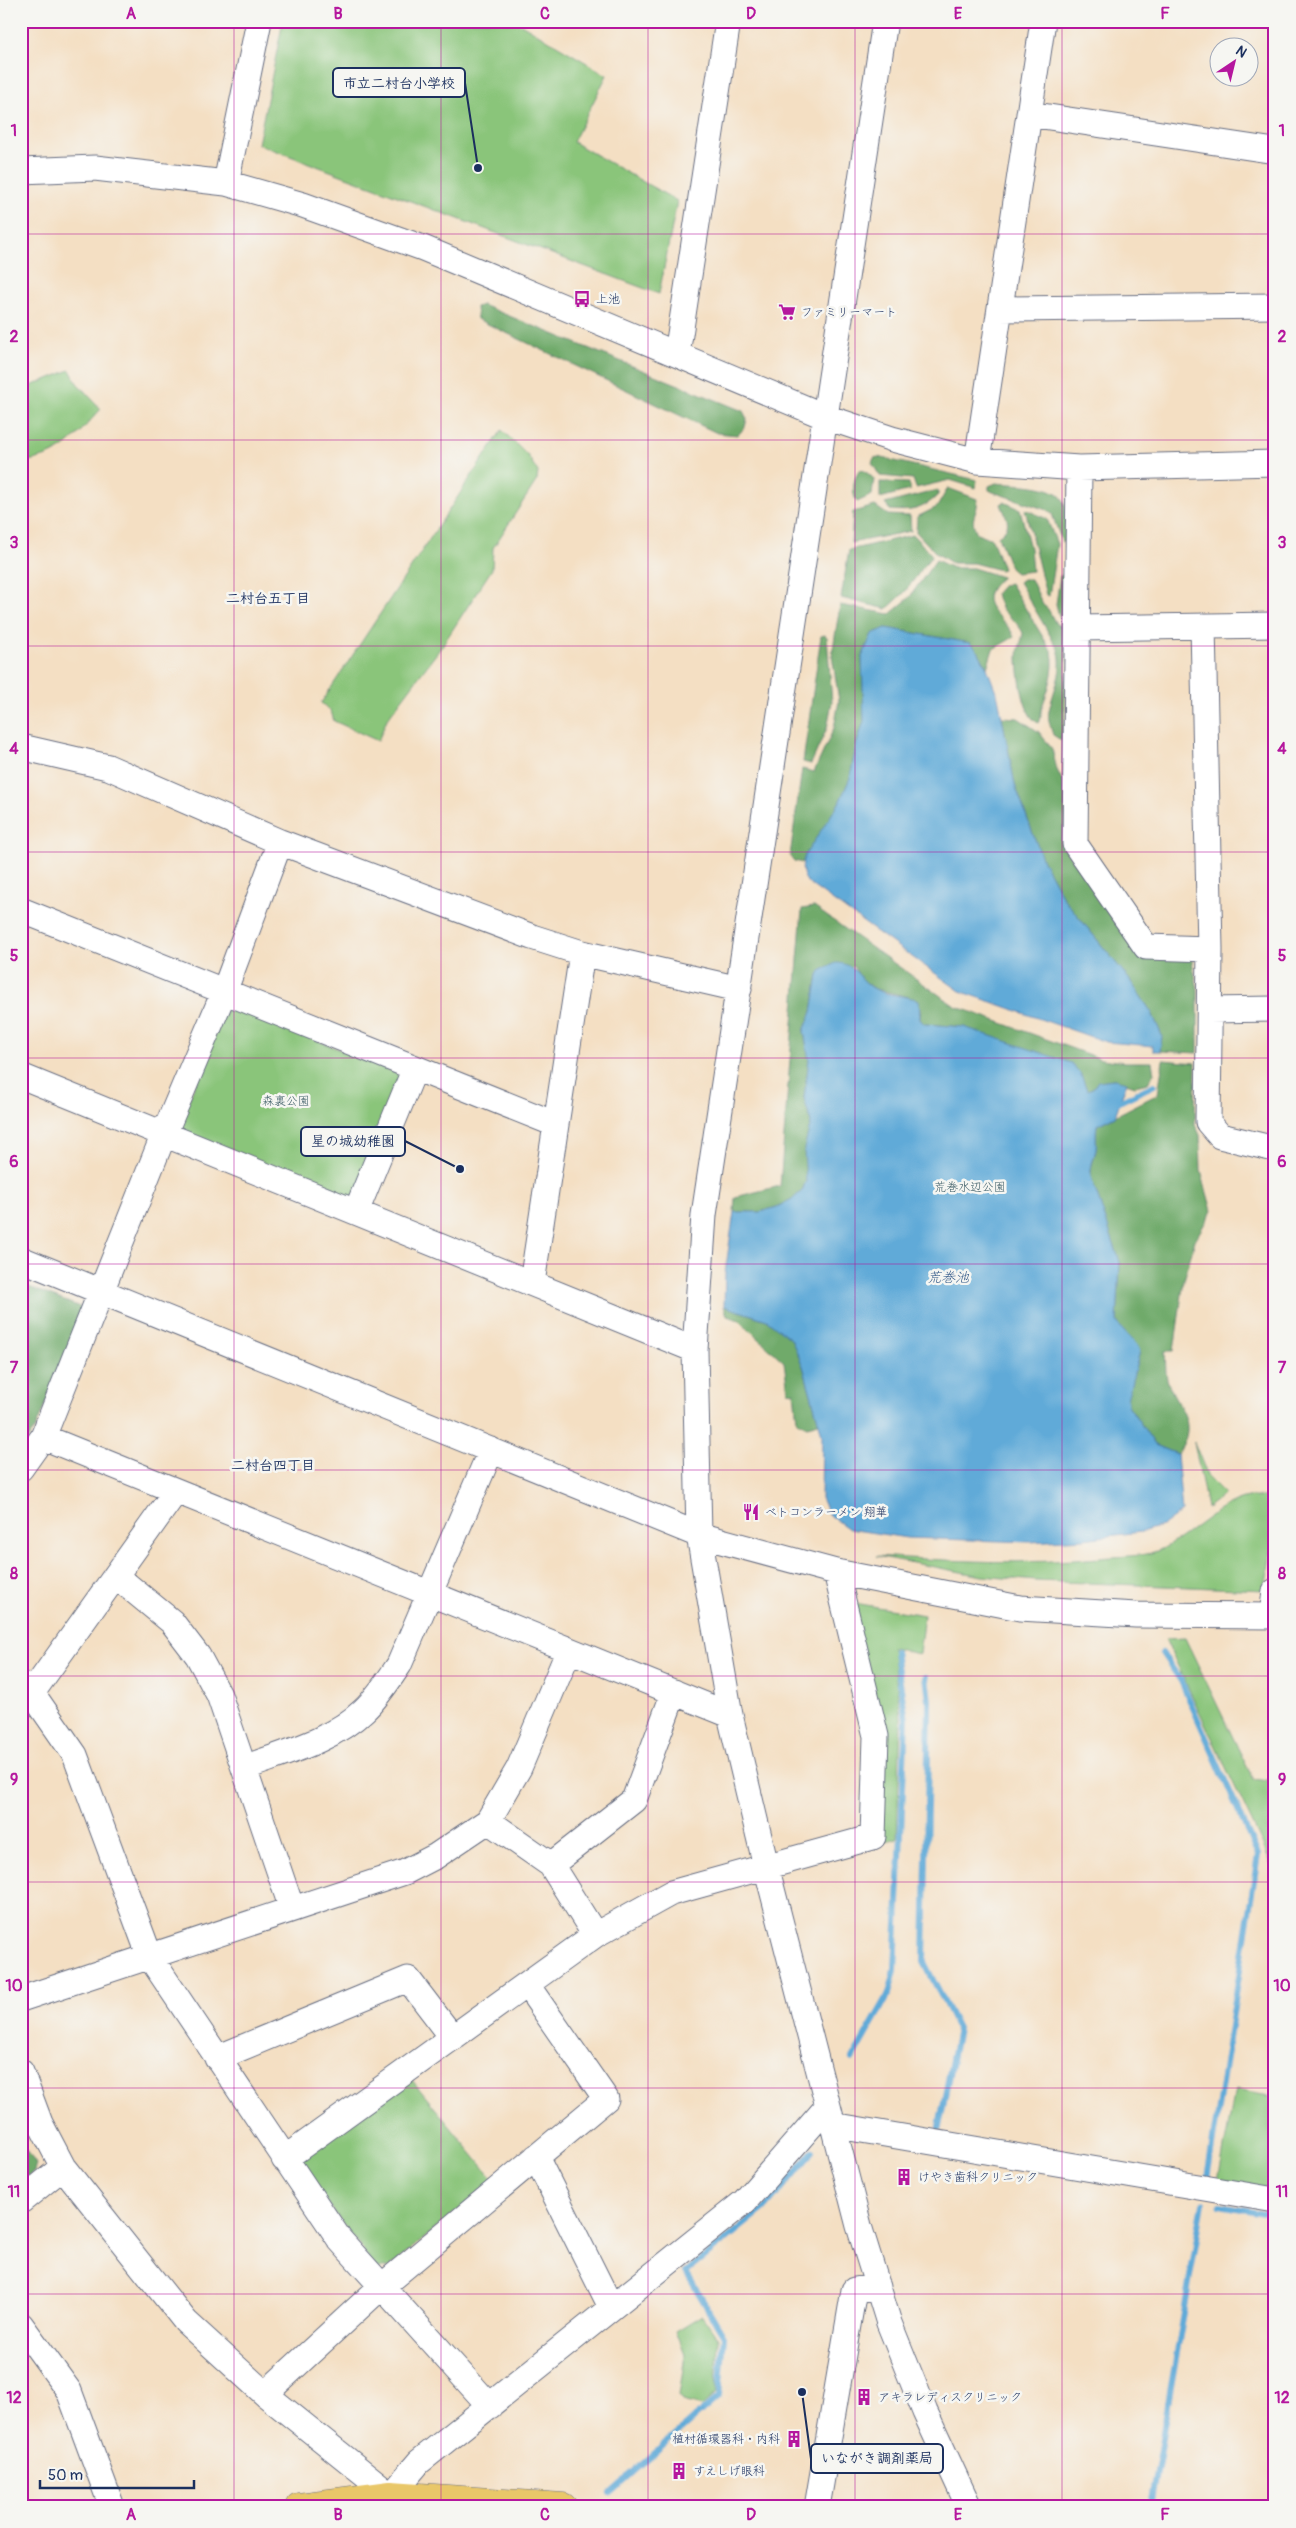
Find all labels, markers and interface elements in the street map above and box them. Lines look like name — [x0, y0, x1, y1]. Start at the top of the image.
text: A — [126, 4, 137, 24]
text: B — [333, 4, 343, 24]
text: C — [540, 4, 550, 24]
text: D — [746, 4, 756, 24]
text: E — [954, 4, 963, 24]
text: F — [1160, 4, 1170, 24]
north arrow — [1208, 38, 1258, 88]
text: N — [1232, 42, 1250, 61]
callout: 市立二村台小学校 — [333, 68, 465, 97]
text: 市立二村台小学校 — [343, 75, 455, 92]
text: 1 — [11, 121, 17, 141]
text: 1 — [1279, 121, 1285, 141]
bus stop icon: 上池 — [572, 289, 592, 309]
place label: 上池 — [596, 292, 620, 307]
supermarket icon: ファミリーマート — [777, 302, 797, 322]
place label: ファミリーマート — [801, 305, 897, 320]
text: 2 — [10, 327, 19, 347]
text: 2 — [1278, 327, 1287, 347]
text: 3 — [10, 533, 19, 553]
text: 3 — [1278, 533, 1287, 553]
district label: 二村台五丁目 — [226, 590, 310, 607]
text: 4 — [9, 739, 19, 759]
text: 4 — [1277, 739, 1287, 759]
text: 5 — [10, 946, 19, 966]
text: 5 — [1278, 946, 1287, 966]
park label: 森裏公園 — [262, 1094, 310, 1109]
callout: 星の城幼稚園 — [301, 1127, 405, 1156]
text: 星の城幼稚園 — [311, 1133, 395, 1150]
text: 6 — [9, 1152, 19, 1172]
text: 6 — [1277, 1152, 1287, 1172]
park label: 荒巻水辺公園 — [934, 1180, 1006, 1195]
water label: 荒巻池 — [927, 1269, 970, 1286]
text: 7 — [10, 1358, 19, 1378]
text: 7 — [1278, 1358, 1287, 1378]
district label: 二村台四丁目 — [231, 1457, 315, 1474]
restaurant icon: ベトコンラーメン 翔華 — [741, 1502, 761, 1522]
place label: ベトコンラーメン 翔華 — [765, 1505, 888, 1520]
text: 8 — [10, 1564, 18, 1584]
text: 8 — [1278, 1564, 1286, 1584]
text: 9 — [10, 1770, 18, 1790]
text: 9 — [1278, 1770, 1286, 1790]
text: 10 — [5, 1976, 23, 1996]
text: 10 — [1273, 1976, 1291, 1996]
building icon: けやき歯科クリニック — [894, 2167, 914, 2187]
place label: けやき歯科クリニック — [918, 2170, 1038, 2185]
text: 11 — [8, 2182, 20, 2202]
text: 11 — [1276, 2182, 1288, 2202]
building icon: アキラレディスクリニック — [854, 2387, 874, 2407]
text: 12 — [6, 2388, 22, 2408]
text: 12 — [1274, 2388, 1290, 2408]
place label: アキラレディスクリニック — [878, 2390, 1022, 2405]
building icon: 植村循環器科・内科 — [784, 2429, 804, 2449]
place label: 植村循環器科・内科 — [672, 2432, 780, 2447]
callout: いながき調剤薬局 — [811, 2444, 943, 2473]
text: いながき調剤薬局 — [821, 2450, 933, 2467]
scale bar — [40, 2458, 194, 2490]
building icon: すえしげ眼科 — [669, 2461, 689, 2481]
place label: すえしげ眼科 — [693, 2464, 765, 2479]
text: 50 m — [48, 2466, 83, 2485]
text: A — [126, 2505, 137, 2525]
text: B — [333, 2505, 343, 2525]
text: C — [540, 2505, 550, 2525]
text: D — [746, 2505, 756, 2525]
text: E — [954, 2505, 963, 2525]
text: F — [1160, 2505, 1170, 2525]

